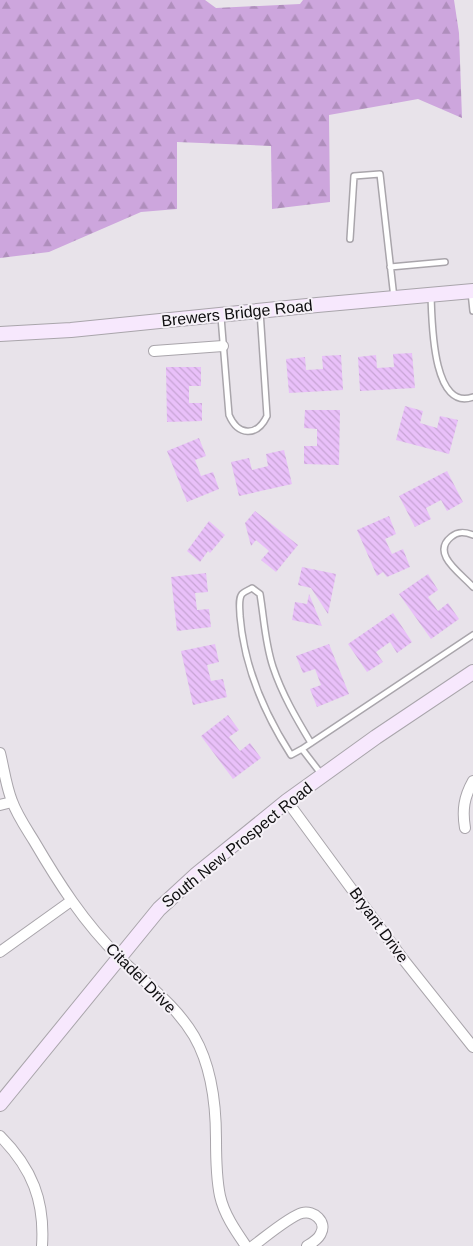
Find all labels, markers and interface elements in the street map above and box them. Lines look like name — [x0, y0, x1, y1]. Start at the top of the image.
street label: Brewers Bridge Road — [160, 297, 314, 329]
street label: South New Prospect Road — [158, 779, 316, 911]
street label: Bryant Drive — [346, 884, 412, 966]
street label: Citadel Drive — [103, 940, 179, 1016]

